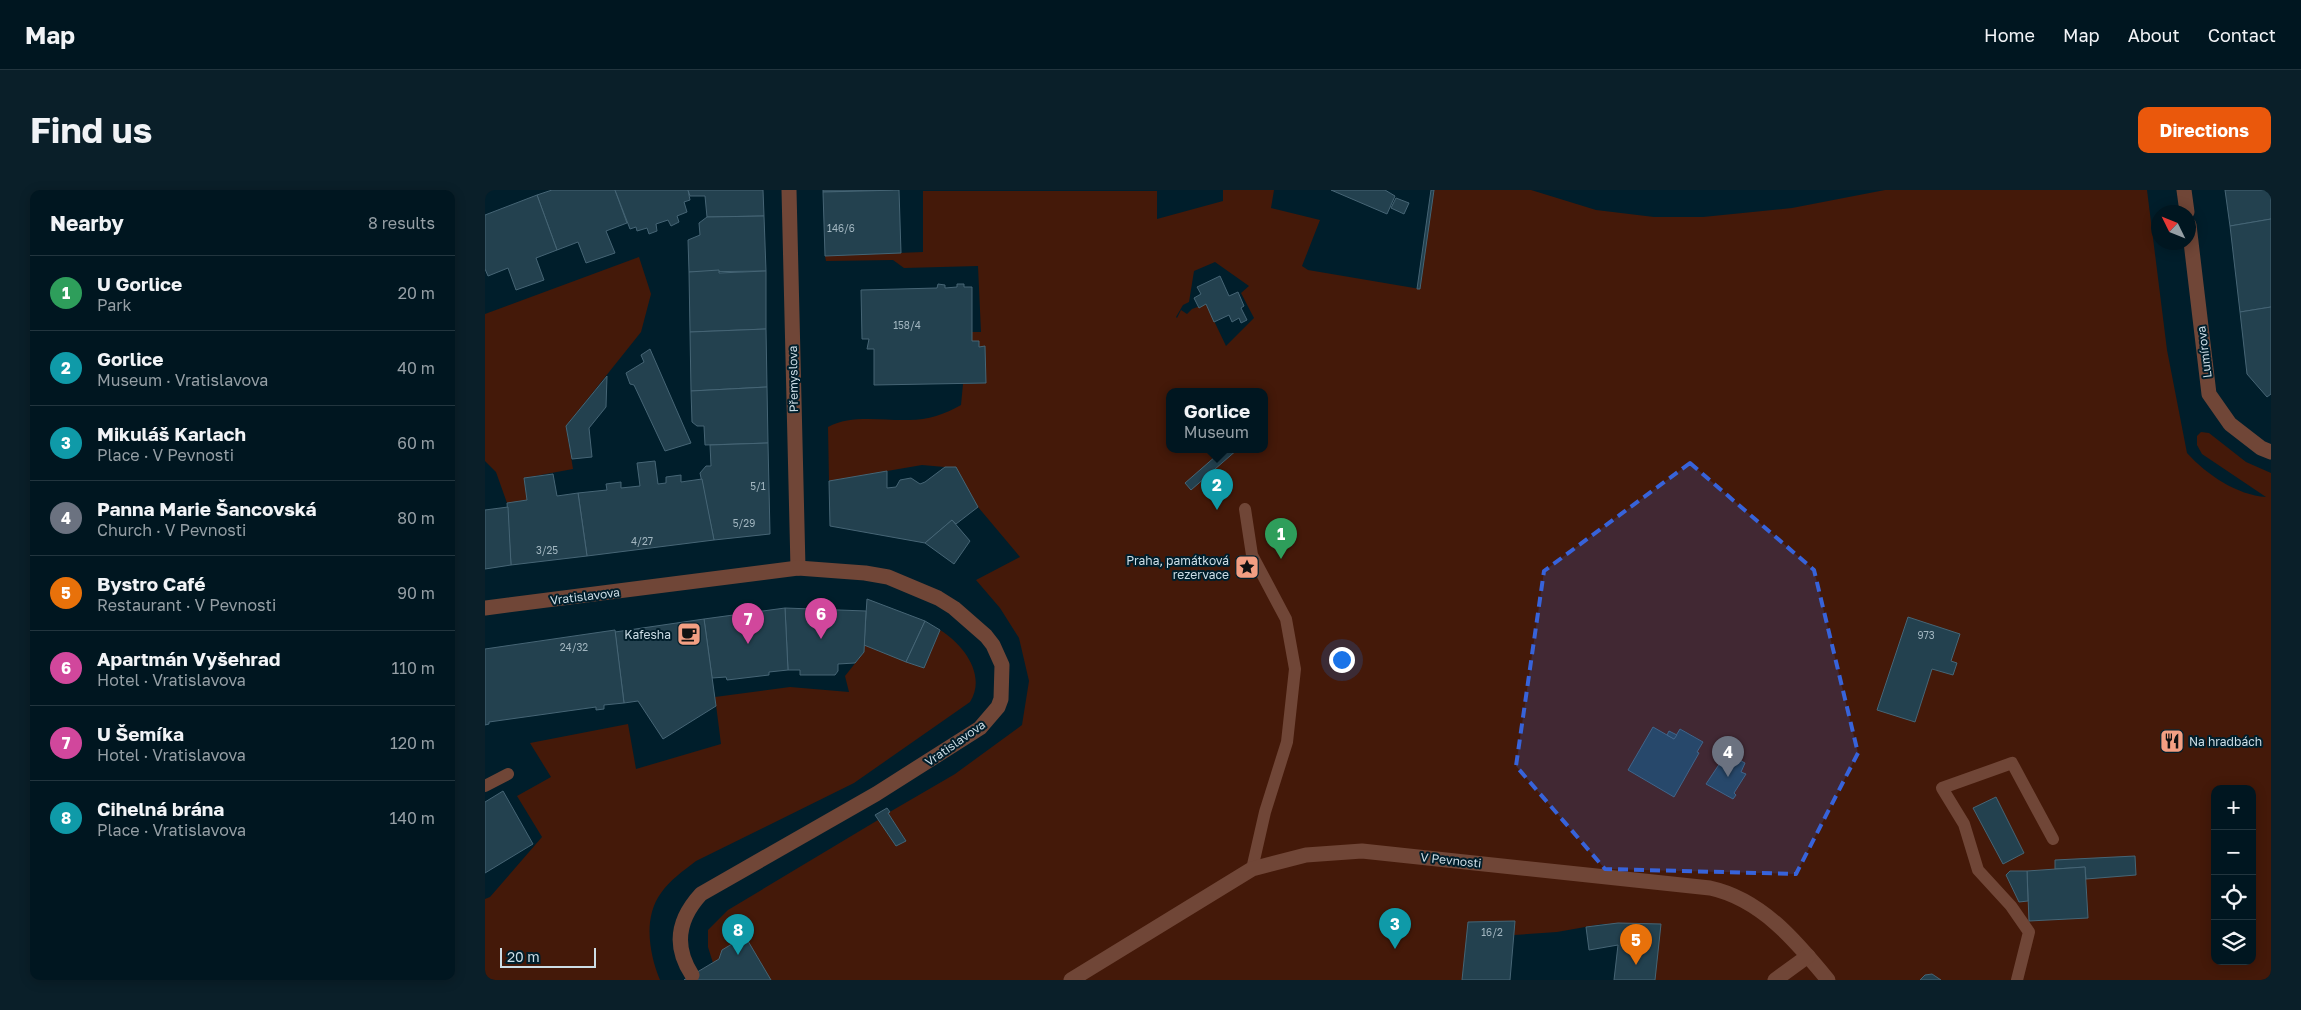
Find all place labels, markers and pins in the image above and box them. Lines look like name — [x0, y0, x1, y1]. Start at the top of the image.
pin: 2 — [1201, 469, 1233, 510]
pin: 1 — [1265, 518, 1297, 559]
place label: Praha, památková rezervace — [1126, 553, 1229, 582]
place icon: Praha, památková rezervace — [1234, 554, 1260, 580]
pin: 6 — [805, 598, 837, 639]
pin: 7 — [732, 603, 764, 644]
cafe icon: Kafesha — [676, 621, 702, 647]
place label: Kafesha — [624, 627, 671, 642]
restaurant icon: Na hradbách — [2159, 728, 2185, 754]
place label: Na hradbách — [2189, 734, 2262, 749]
pin: 4 — [1712, 736, 1744, 777]
pin: 3 — [1379, 908, 1411, 949]
pin: 8 — [722, 914, 754, 955]
pin: 5 — [1620, 924, 1652, 965]

